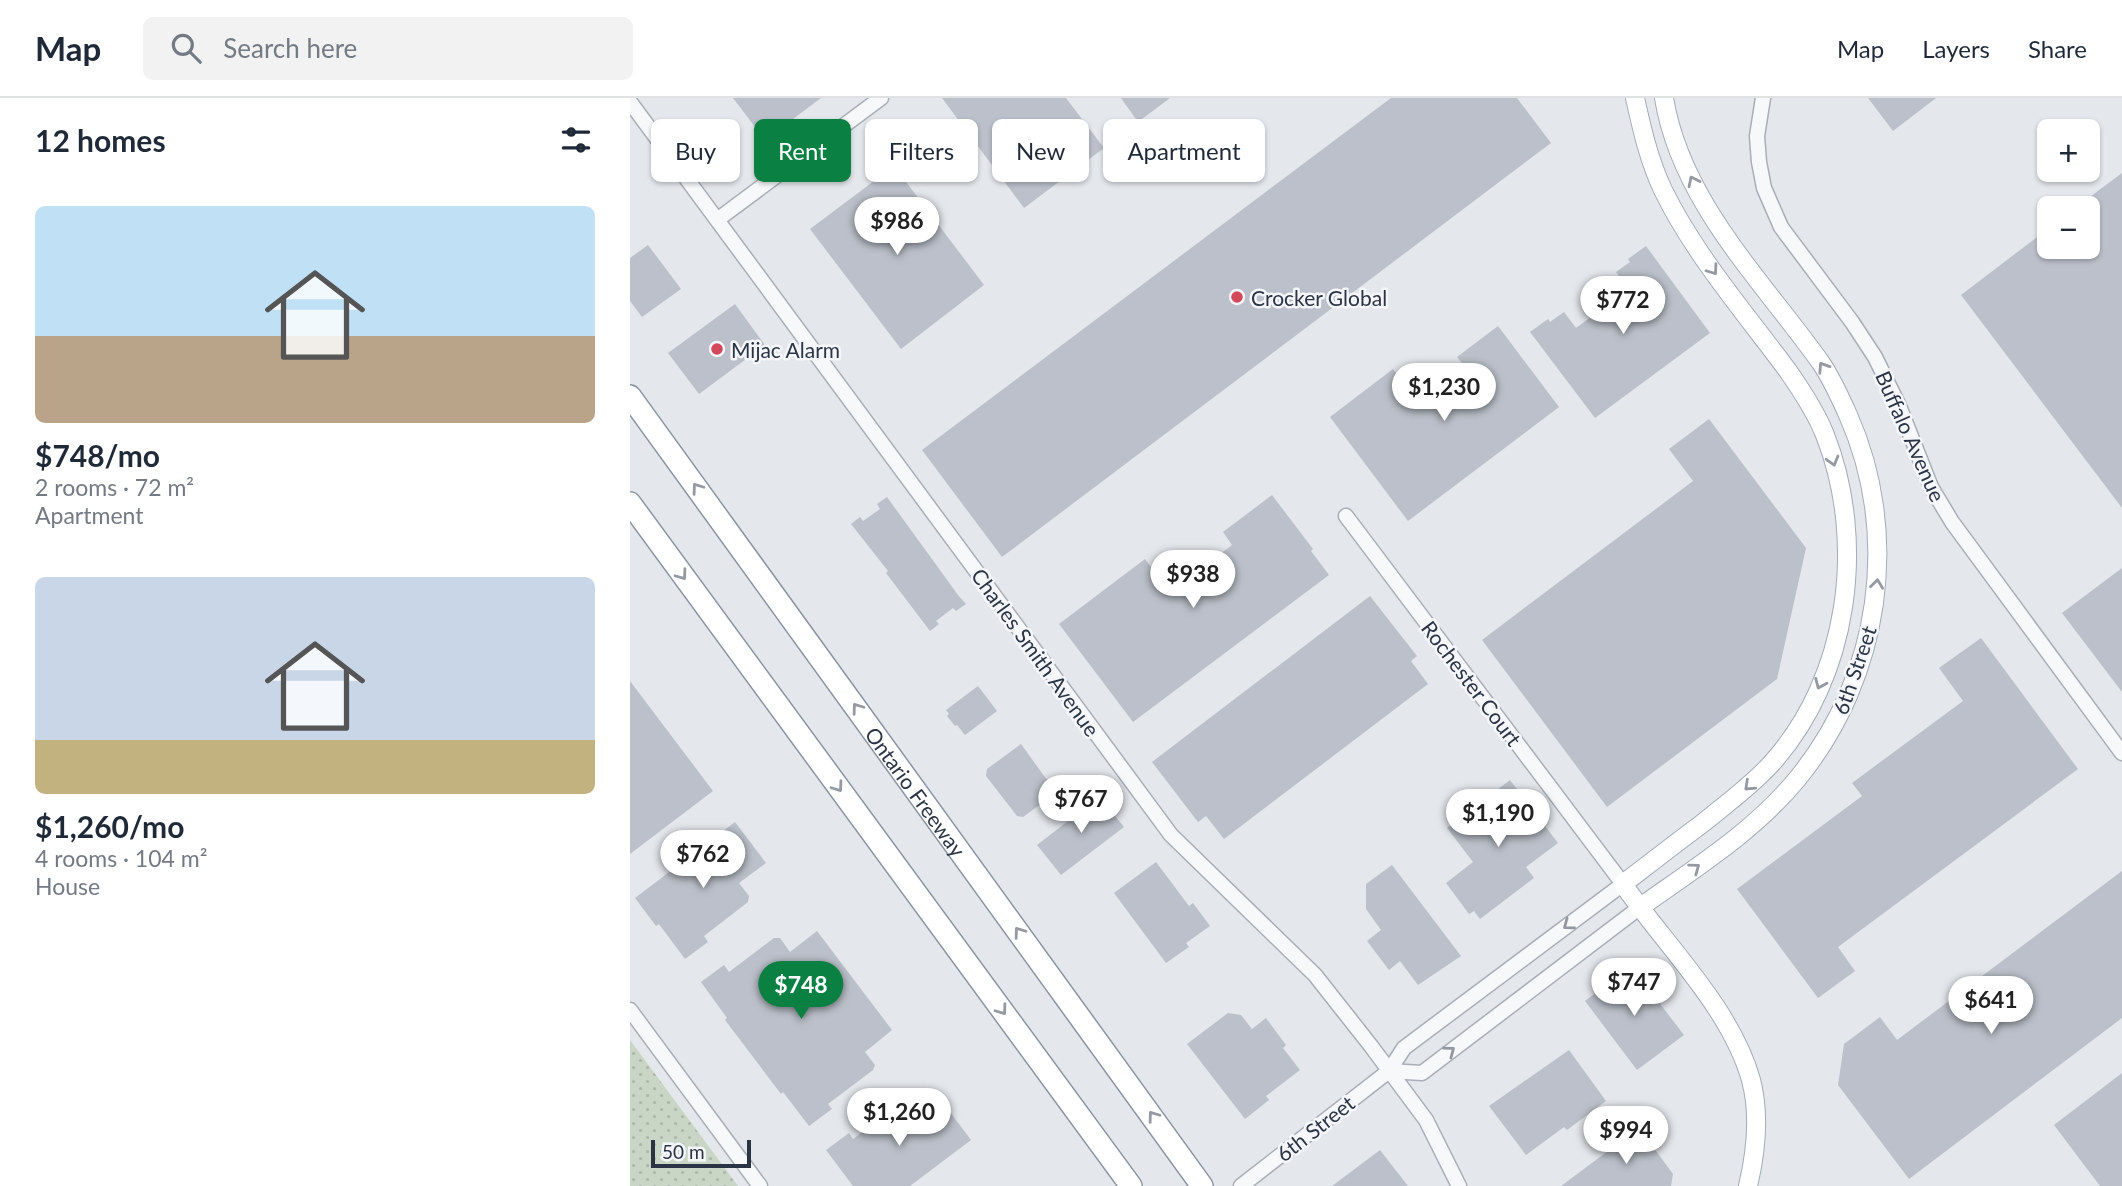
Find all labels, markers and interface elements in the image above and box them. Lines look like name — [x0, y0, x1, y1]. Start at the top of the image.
search box — [143, 17, 633, 80]
text: Map — [35, 28, 101, 68]
icon: search — [167, 29, 205, 67]
text: Search here — [223, 32, 357, 64]
text: Map — [1837, 34, 1884, 63]
text: Layers — [1922, 34, 1990, 63]
text: Share — [2028, 34, 2087, 63]
chip: Buy — [651, 119, 740, 182]
chip: Rent — [754, 119, 851, 182]
chip: Filters — [865, 119, 978, 182]
chip: New — [992, 119, 1089, 182]
chip: Apartment — [1103, 119, 1265, 182]
map controls — [2037, 119, 2100, 259]
button: + — [2037, 119, 2100, 182]
icon: filters — [557, 121, 595, 159]
text: 12 homes — [35, 122, 166, 158]
one-way arrow — [1687, 176, 1701, 188]
button: − — [2037, 196, 2100, 259]
pin: $986 — [856, 198, 938, 257]
text: $986 — [870, 206, 924, 234]
icon: home — [252, 252, 378, 378]
one-way arrow — [1705, 262, 1718, 275]
pin: $772 — [1582, 276, 1664, 336]
place label: Crocker Global — [1251, 285, 1387, 310]
text: $772 — [1596, 285, 1650, 313]
marker: Crocker Global — [1229, 289, 1245, 305]
place label: Mijac Alarm — [731, 337, 840, 362]
marker: Mijac Alarm — [709, 341, 725, 357]
one-way arrow — [1819, 362, 1831, 375]
pin: $1,230 — [1387, 364, 1501, 423]
street label: Buffalo Avenue — [1871, 367, 1951, 505]
text: $1,230 — [1408, 372, 1480, 400]
text: $748/mo — [35, 437, 160, 473]
one-way arrow — [1825, 455, 1840, 467]
text: 2 rooms · 72 m² — [35, 473, 194, 501]
one-way arrow — [692, 483, 705, 496]
text: Apartment — [35, 501, 143, 529]
pin: $938 — [1152, 550, 1234, 610]
text: $938 — [1166, 559, 1220, 587]
street label: Charles Smith Avenue — [967, 563, 1105, 741]
one-way arrow — [674, 567, 687, 580]
one-way arrow — [1869, 578, 1884, 590]
street label: Rochester Court — [1417, 616, 1527, 751]
street label: 6th Street — [1827, 622, 1881, 718]
icon: home — [252, 623, 378, 749]
one-way arrow — [1814, 676, 1828, 689]
one-way arrow — [852, 704, 865, 716]
street label: Ontario Freeway — [861, 722, 972, 861]
pin: $767 — [1040, 776, 1122, 835]
one-way arrow — [1744, 777, 1757, 790]
one-way arrow — [830, 779, 842, 792]
text: $767 — [1054, 784, 1108, 812]
pin: $1,190 — [1441, 790, 1555, 849]
text: $1,190 — [1462, 798, 1534, 826]
text: $1,260/mo — [35, 808, 184, 844]
pin: $762 — [662, 830, 744, 890]
text: $762 — [676, 839, 730, 867]
text: 4 rooms · 104 m² — [35, 844, 207, 872]
one-way arrow — [1687, 864, 1700, 876]
text: House — [35, 872, 100, 900]
one-way arrow — [1564, 917, 1576, 930]
one-way arrow — [1015, 927, 1027, 940]
pin: $747 — [1593, 958, 1675, 1018]
pin: $748 — [760, 962, 842, 1021]
text: $747 — [1607, 967, 1661, 995]
text: $748 — [774, 970, 828, 998]
pin: $641 — [1950, 976, 2032, 1036]
text: $641 — [1964, 985, 2018, 1013]
one-way arrow — [993, 1002, 1006, 1015]
one-way arrow — [1443, 1047, 1455, 1060]
pin: $1,260 — [842, 1088, 956, 1148]
street label: 6th Street — [1271, 1090, 1359, 1166]
text: $1,260 — [863, 1097, 935, 1125]
pin: $994 — [1585, 1107, 1667, 1166]
one-way arrow — [1149, 1111, 1161, 1124]
text: $994 — [1599, 1115, 1653, 1143]
scale bar — [651, 1137, 751, 1169]
text: 50 m — [662, 1140, 705, 1163]

